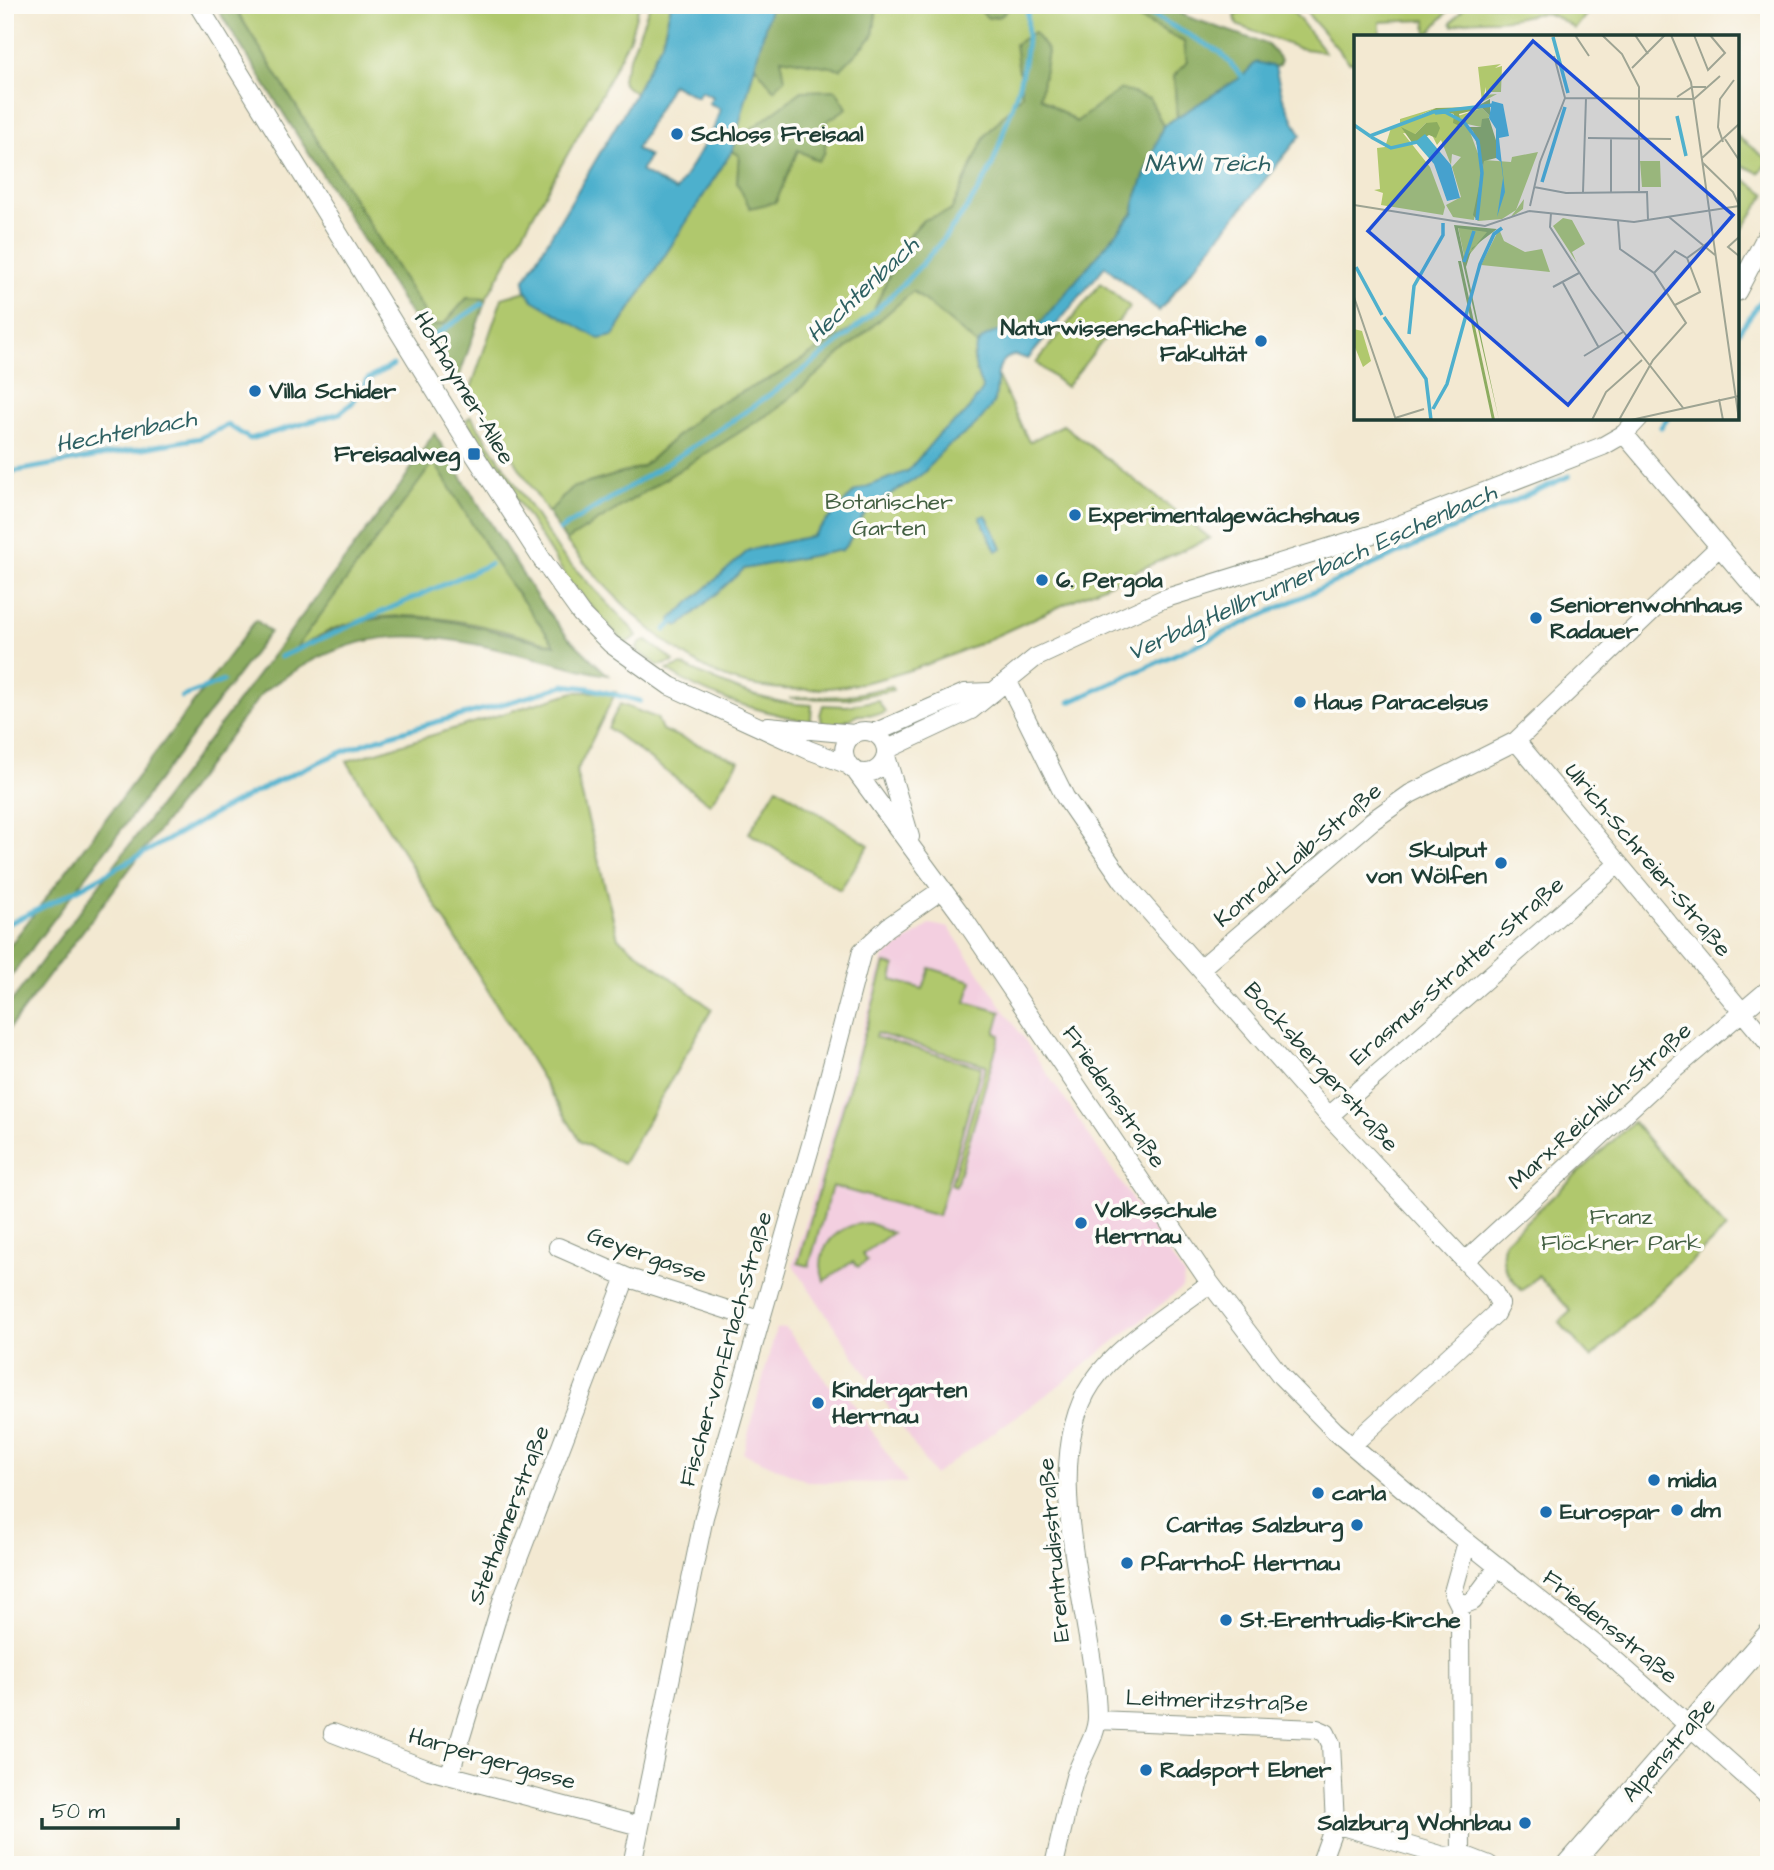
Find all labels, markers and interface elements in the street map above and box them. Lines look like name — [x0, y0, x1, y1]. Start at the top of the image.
inset map — [1354, 35, 1739, 420]
place label: Schloss Freisaal — [690, 118, 864, 150]
marker: Schloss Freisaal — [669, 126, 685, 142]
water label: NAWI Teich — [1145, 147, 1271, 181]
water label: Hechtenbach — [799, 228, 927, 351]
street label: Hofhaymer-Allee — [405, 306, 522, 471]
place label: Naturwissenschaftliche Fakultät — [1000, 312, 1248, 370]
marker: Naturwissenschaftliche Fakultät — [1253, 333, 1269, 349]
place label: Villa Schider — [268, 375, 396, 407]
marker: Villa Schider — [247, 383, 263, 399]
water label: Hechtenbach — [53, 402, 200, 462]
place label: Freisaalweg — [334, 438, 460, 471]
marker: Freisaalweg — [466, 446, 482, 462]
water label: Verbdg.Hellbrunnerbach Eschenbach — [1122, 476, 1503, 671]
park label: Botanischer Garten — [825, 486, 953, 544]
place label: Experimentalgewächshaus — [1089, 499, 1360, 532]
marker: Experimentalgewächshaus — [1067, 507, 1083, 523]
place label: 6. Pergola — [1056, 564, 1163, 597]
marker: 6. Pergola — [1034, 572, 1050, 588]
place label: Seniorenwohnhaus Radauer — [1549, 589, 1743, 647]
marker: Seniorenwohnhaus Radauer — [1528, 610, 1544, 626]
place label: Haus Paracelsus — [1314, 686, 1489, 718]
marker: Haus Paracelsus — [1292, 694, 1308, 710]
street label: Ulrich-Schreier-Straße — [1557, 756, 1739, 964]
street label: Konrad-Laib-Straße — [1207, 775, 1389, 935]
place label: Skulput von Wölfen — [1366, 834, 1488, 892]
marker: Skulput von Wölfen — [1493, 855, 1509, 871]
street label: Erasmus-Stratter-Straße — [1343, 869, 1571, 1073]
street label: Bocksbergerstraße — [1235, 975, 1406, 1160]
street label: Marx-Reichlich-Straße — [1501, 1015, 1699, 1197]
street label: Friedensstraße — [1054, 1019, 1174, 1175]
place label: Volksschule Herrnau — [1094, 1194, 1217, 1252]
park label: Franz Flöckner Park — [1541, 1201, 1701, 1259]
street label: Fischer-von-Erlach-Straße — [671, 1208, 781, 1490]
marker: Volksschule Herrnau — [1073, 1215, 1089, 1231]
street label: Geyergasse — [582, 1219, 711, 1292]
place label: Kindergarten Herrnau — [832, 1374, 968, 1432]
marker: Kindergarten Herrnau — [810, 1395, 826, 1411]
street label: Stethaimerstraße — [460, 1421, 558, 1609]
street label: Erentrudisstraße — [1030, 1457, 1078, 1643]
place label: midia — [1668, 1464, 1717, 1496]
marker: midia — [1646, 1472, 1662, 1488]
place label: carla — [1332, 1477, 1387, 1509]
marker: carla — [1310, 1485, 1326, 1501]
place label: dm — [1690, 1494, 1722, 1526]
place label: Eurospar — [1560, 1496, 1660, 1528]
marker: dm — [1669, 1502, 1685, 1518]
marker: Eurospar — [1538, 1504, 1554, 1520]
place label: Caritas Salzburg — [1166, 1509, 1343, 1542]
marker: Caritas Salzburg — [1349, 1517, 1365, 1533]
place label: Pfarrhof Herrnau — [1141, 1547, 1341, 1579]
marker: Pfarrhof Herrnau — [1119, 1555, 1135, 1571]
street label: Friedensstraße — [1535, 1562, 1685, 1692]
place label: St.-Erentrudis-Kirche — [1239, 1604, 1461, 1636]
marker: St.-Erentrudis-Kirche — [1218, 1612, 1234, 1628]
street label: Leitmeritzstraße — [1125, 1682, 1309, 1720]
street label: Alpenstraße — [1615, 1691, 1723, 1809]
street label: Harpergergasse — [404, 1720, 579, 1799]
place label: Radsport Ebner — [1160, 1754, 1332, 1786]
marker: Radsport Ebner — [1138, 1762, 1154, 1778]
scale bar — [42, 1786, 178, 1830]
text: 50 m — [52, 1797, 106, 1826]
place label: Salzburg Wohnbau — [1316, 1807, 1511, 1840]
marker: Salzburg Wohnbau — [1517, 1815, 1533, 1831]

